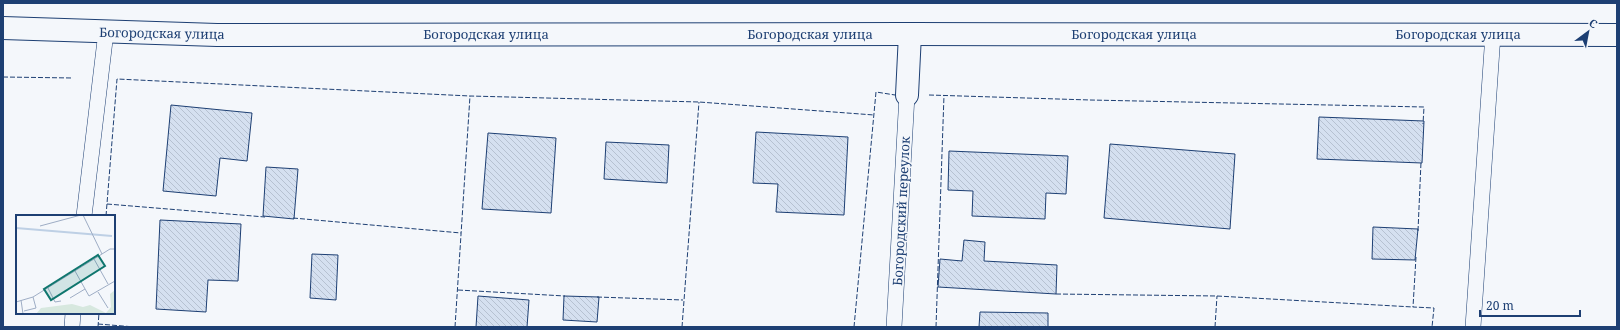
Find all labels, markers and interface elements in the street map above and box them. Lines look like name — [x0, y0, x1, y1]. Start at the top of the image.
north arrow — [1568, 12, 1608, 52]
text: С — [1587, 15, 1601, 31]
street label: Богородская улица — [99, 23, 225, 43]
street label: Богородская улица — [423, 25, 549, 43]
street label: Богородская улица — [747, 25, 873, 43]
street label: Богородская улица — [1071, 25, 1197, 43]
street label: Богородская улица — [1395, 25, 1521, 43]
street label: Богородский переулок — [888, 136, 914, 286]
inset map — [16, 215, 115, 314]
scale bar — [1480, 292, 1580, 318]
text: 20 m — [1486, 297, 1514, 314]

